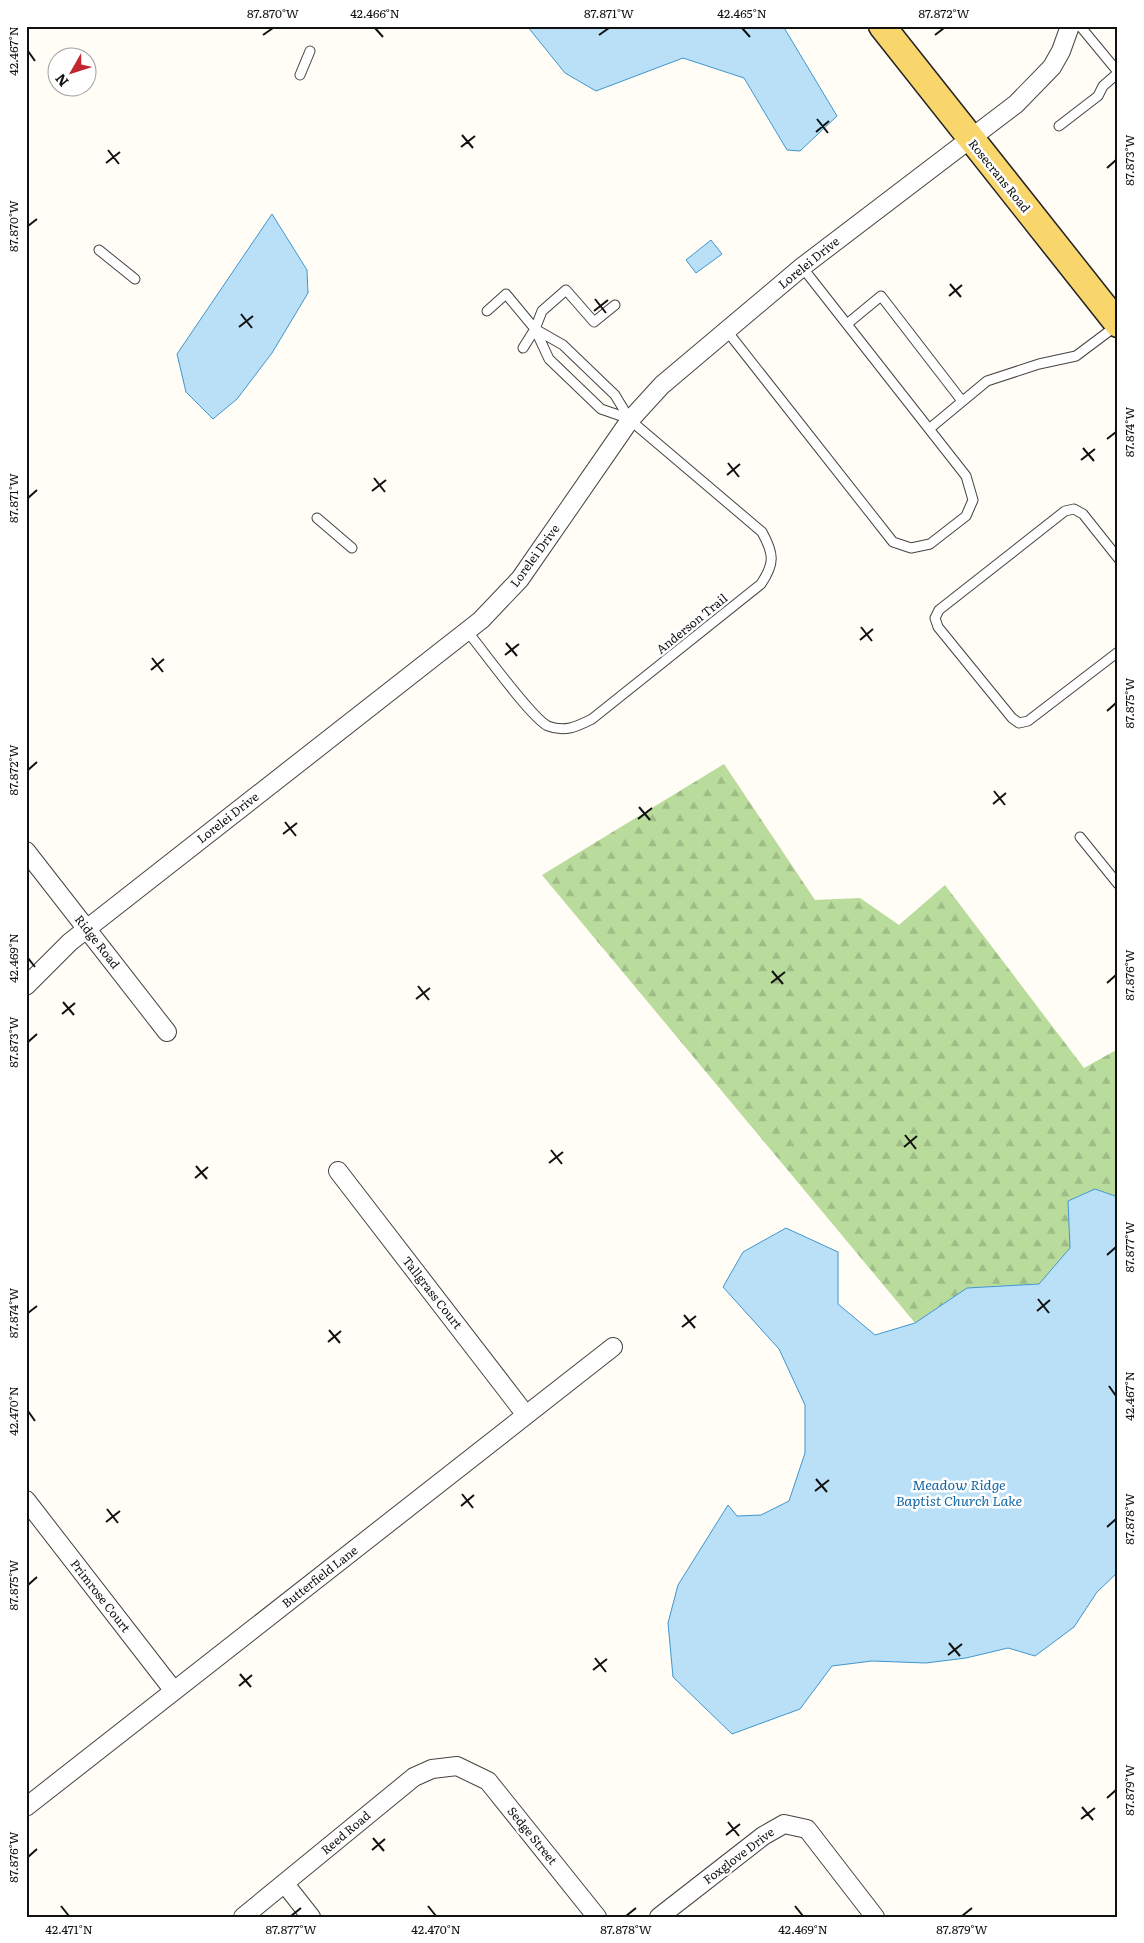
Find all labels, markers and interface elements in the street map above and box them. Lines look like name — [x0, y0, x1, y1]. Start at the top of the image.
text: 87.870°W — [247, 4, 299, 22]
text: 42.466°N — [350, 4, 400, 22]
text: 87.871°W — [584, 4, 634, 22]
text: 42.465°N — [717, 4, 767, 22]
text: 87.872°W — [918, 4, 970, 22]
text: 42.467°N — [4, 26, 22, 76]
north arrow — [48, 48, 98, 98]
text: N — [49, 70, 73, 92]
text: 87.873°W — [1120, 134, 1138, 186]
street label: Rosecrans Road — [965, 135, 1035, 216]
text: 87.870°W — [4, 200, 22, 252]
street label: Lorelei Drive — [774, 232, 843, 293]
text: 87.874°W — [1120, 407, 1138, 457]
text: 87.871°W — [4, 473, 22, 523]
street label: Lorelei Drive — [505, 520, 563, 591]
street label: Anderson Trail — [652, 589, 731, 658]
text: 87.875°W — [1120, 678, 1138, 728]
text: 87.872°W — [4, 744, 22, 796]
street label: Lorelei Drive — [193, 787, 262, 847]
street label: Ridge Road — [71, 911, 125, 973]
text: 42.469°N — [4, 933, 22, 983]
text: 87.876°W — [1120, 949, 1138, 1001]
text: 87.873°W — [4, 1016, 22, 1068]
text: 87.877°W — [1120, 1221, 1138, 1273]
street label: Tallgrass Court — [399, 1252, 467, 1333]
text: 87.874°W — [4, 1288, 22, 1338]
text: 42.467°N — [1120, 1371, 1138, 1421]
text: 42.470°N — [4, 1386, 22, 1436]
water label: Meadow Ridge Baptist Church Lake — [896, 1474, 1023, 1510]
text: 87.878°W — [1120, 1493, 1138, 1545]
street label: Butterfield Lane — [278, 1541, 361, 1612]
street label: Primrose Court — [66, 1555, 135, 1636]
text: 87.875°W — [4, 1560, 22, 1610]
text: 87.879°W — [1120, 1764, 1138, 1816]
street label: Sedge Street — [504, 1802, 562, 1868]
street label: Reed Road — [317, 1806, 374, 1858]
street label: Foxglove Drive — [699, 1823, 778, 1888]
text: 87.876°W — [4, 1831, 22, 1883]
text: 42.471°N — [45, 1920, 93, 1938]
text: 87.877°W — [265, 1920, 317, 1938]
text: 42.470°N — [411, 1920, 461, 1938]
text: 87.878°W — [600, 1920, 652, 1938]
text: 42.469°N — [778, 1920, 828, 1938]
text: 87.879°W — [936, 1920, 988, 1938]

